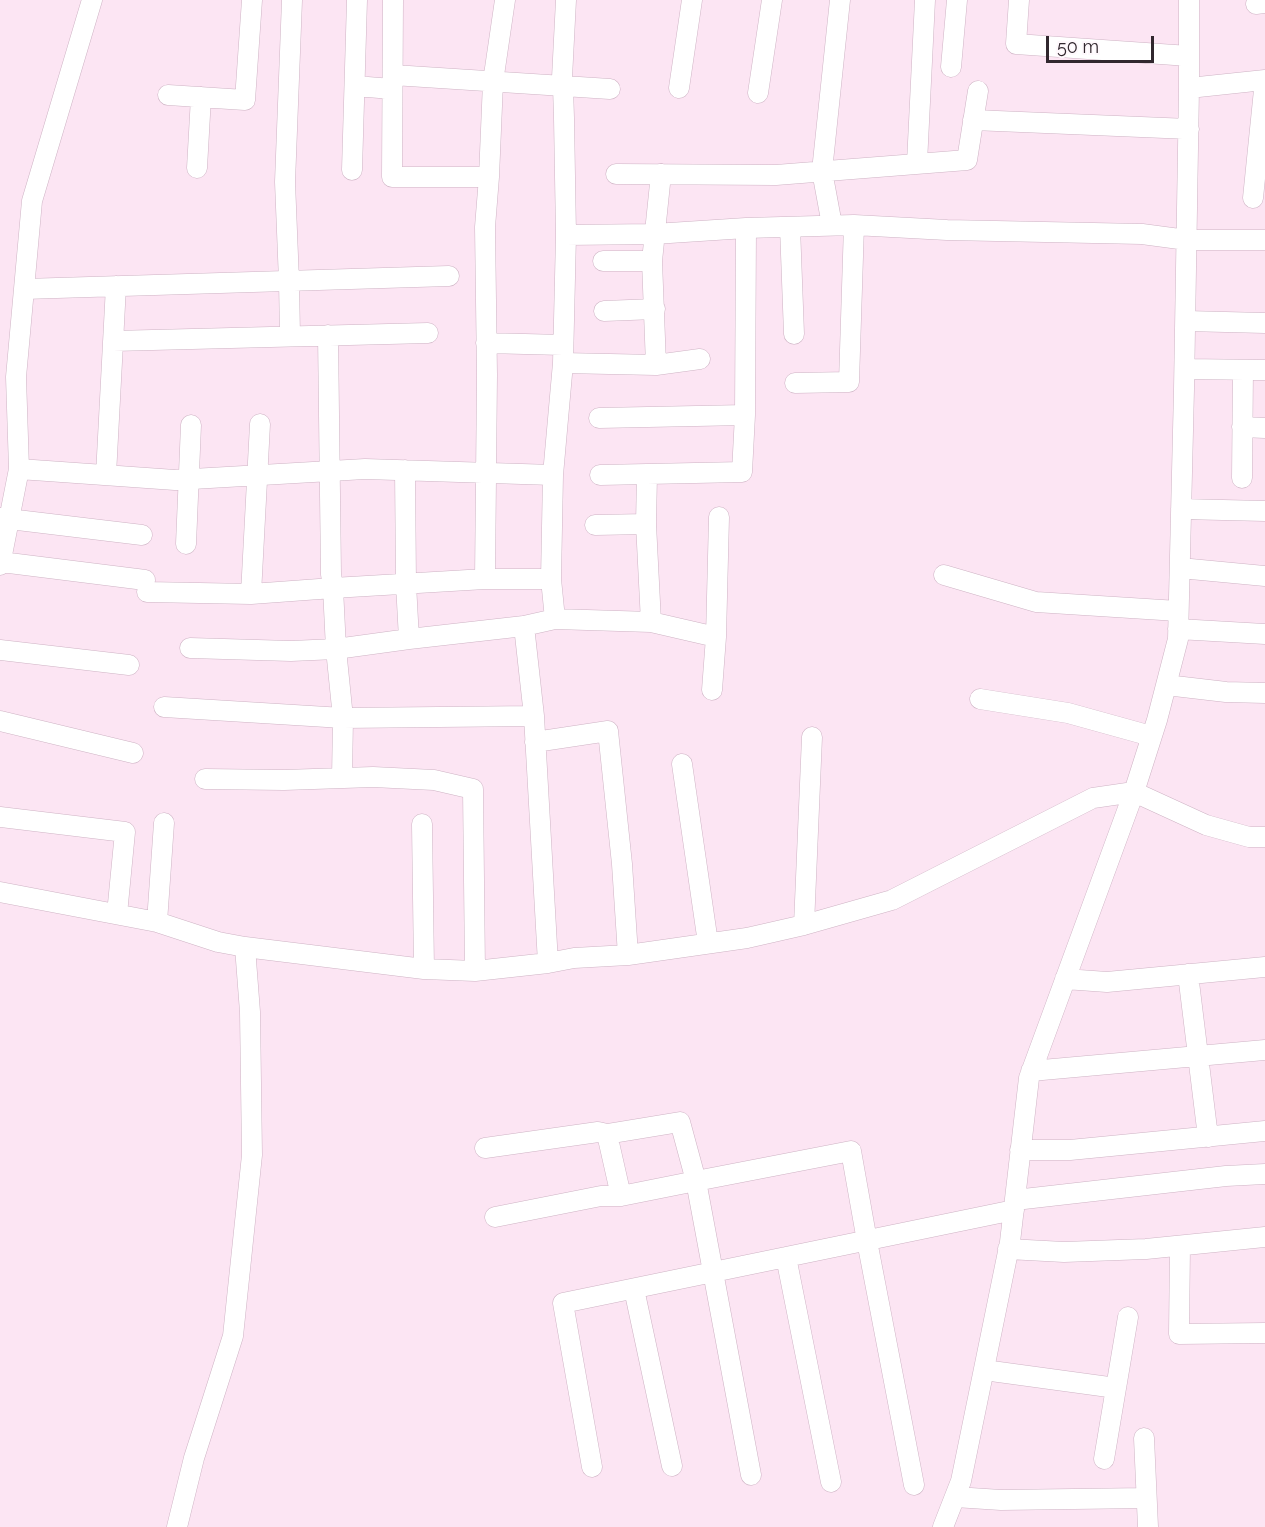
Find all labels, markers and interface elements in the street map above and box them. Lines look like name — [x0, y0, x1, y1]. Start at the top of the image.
scale bar — [1049, 24, 1157, 62]
text: 50 m — [1057, 36, 1099, 57]

